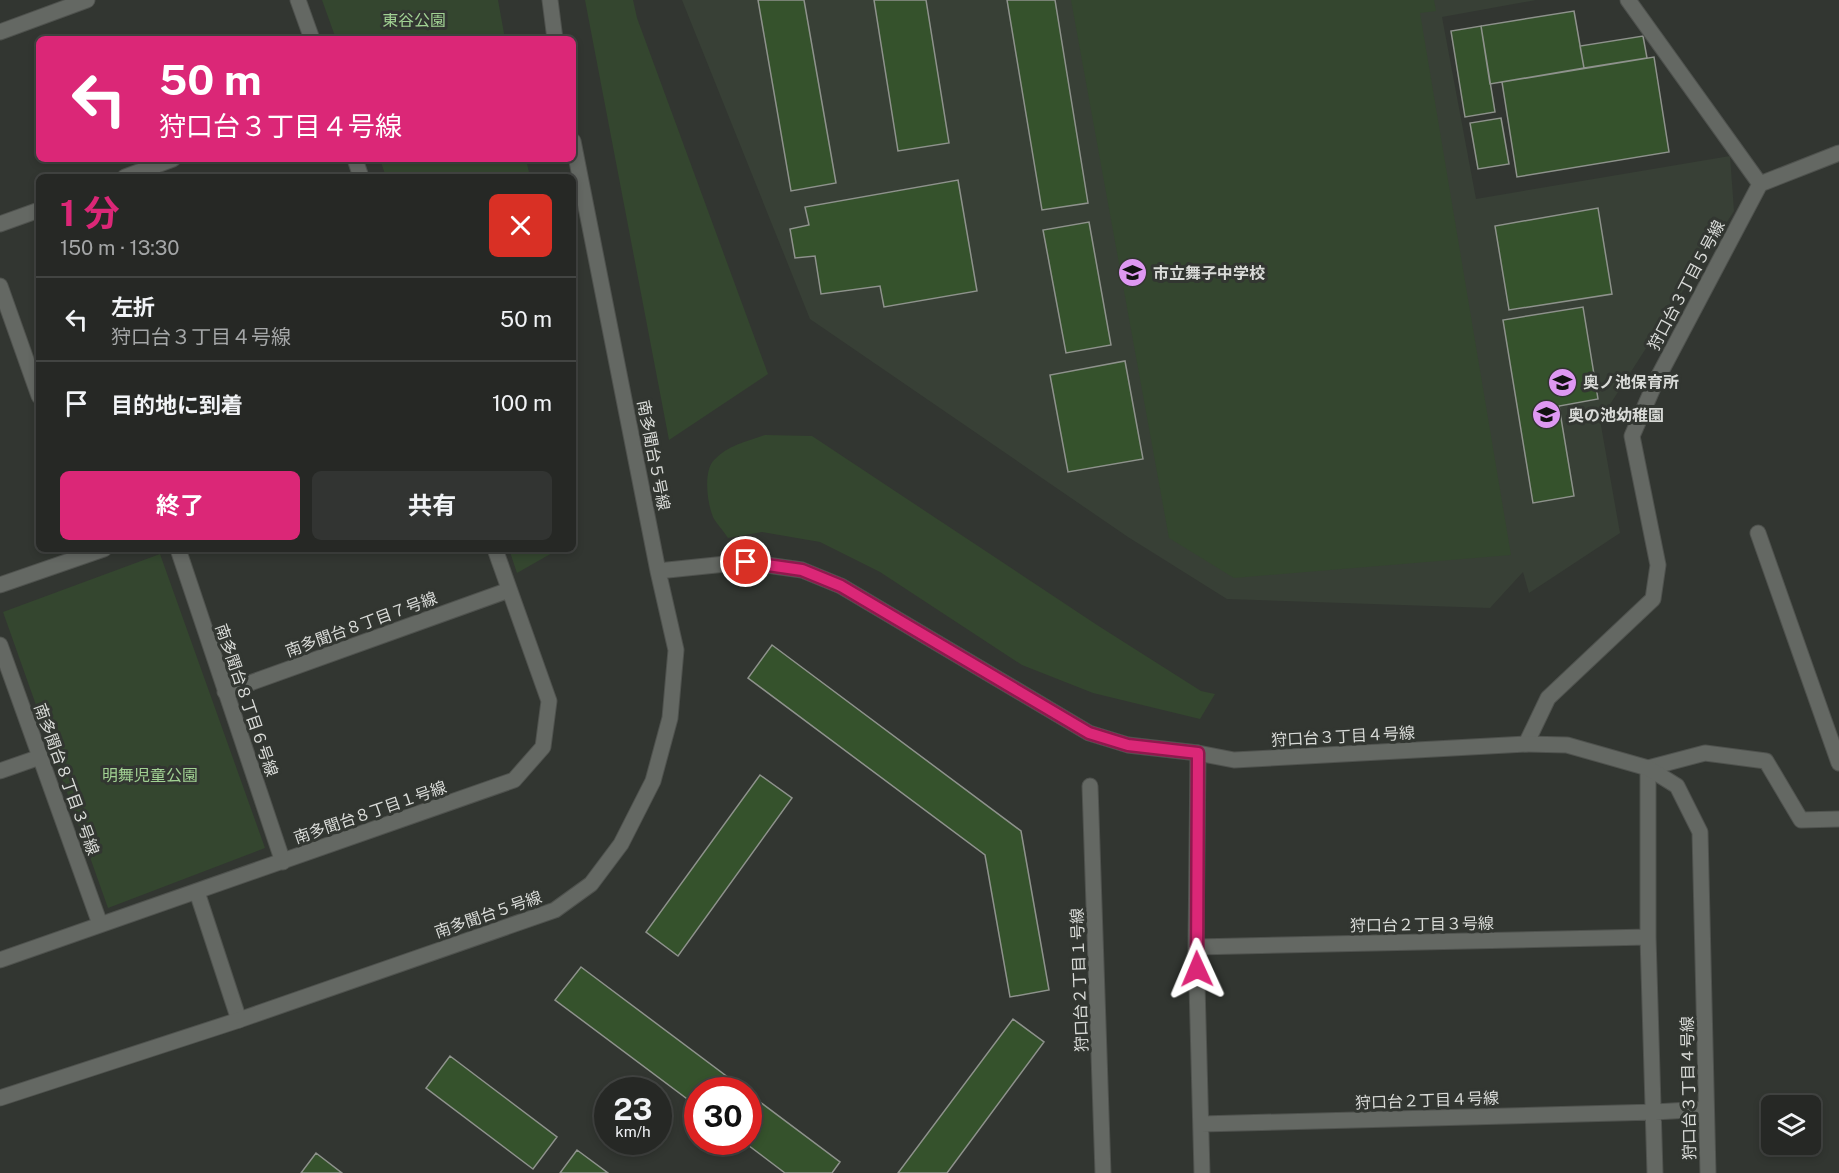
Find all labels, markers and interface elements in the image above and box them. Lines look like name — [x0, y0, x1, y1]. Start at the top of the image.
park label: 東谷公園 — [382, 11, 446, 30]
text: 50 m — [159, 55, 262, 104]
icon: left — [60, 60, 138, 138]
text: 狩口台３丁目４号線 — [159, 110, 402, 142]
text: 1 分 — [60, 192, 120, 234]
button: close — [489, 194, 552, 257]
street label: 狩口台３丁目５号線 — [1644, 217, 1729, 353]
text: 150 m · 13:30 — [60, 236, 180, 260]
school or university icon: 市立舞子中学校 — [1116, 257, 1148, 289]
place label: 市立舞子中学校 — [1153, 264, 1265, 283]
text: 左折 — [111, 294, 155, 320]
icon: left — [60, 303, 93, 336]
text: 50 m — [500, 306, 552, 332]
text: 狩口台３丁目４号線 — [111, 325, 291, 349]
school or university icon: 奥ノ池保育所 — [1546, 366, 1578, 398]
place label: 奥ノ池保育所 — [1583, 373, 1679, 392]
icon: arrive — [60, 387, 93, 420]
text: 100 m — [492, 390, 552, 416]
text: 目的地に到着 — [111, 392, 243, 418]
street label: 南多聞台５号線 — [633, 398, 674, 512]
school or university icon: 奥の池幼稚園 — [1531, 399, 1563, 431]
place label: 奥の池幼稚園 — [1568, 406, 1664, 425]
button: 終了 — [60, 471, 300, 540]
button: 共有 — [312, 471, 552, 540]
pin — [720, 536, 771, 587]
icon: arrive — [729, 545, 762, 578]
street label: 南多聞台８丁目７号線 — [283, 588, 440, 661]
street label: 南多聞台８丁目６号線 — [211, 621, 282, 779]
street label: 南多聞台８丁目３号線 — [30, 701, 103, 858]
street label: 狩口台３丁目４号線 — [1271, 723, 1415, 750]
park label: 明舞児童公園 — [102, 766, 198, 785]
street label: 南多聞台８丁目１号線 — [291, 777, 449, 848]
street label: 南多聞台５号線 — [432, 887, 544, 942]
street label: 狩口台２丁目１号線 — [1067, 908, 1092, 1052]
street label: 狩口台２丁目３号線 — [1350, 914, 1494, 935]
position arrow — [1165, 937, 1229, 1001]
street label: 狩口台３丁目４号線 — [1678, 1016, 1699, 1160]
speed limit sign: 30 — [684, 1077, 762, 1155]
street label: 狩口台２丁目４号線 — [1355, 1088, 1499, 1113]
text: 23 — [613, 1091, 653, 1127]
map controls — [1761, 1095, 1821, 1155]
button: layers — [1761, 1095, 1821, 1155]
text: km/h — [615, 1123, 651, 1140]

